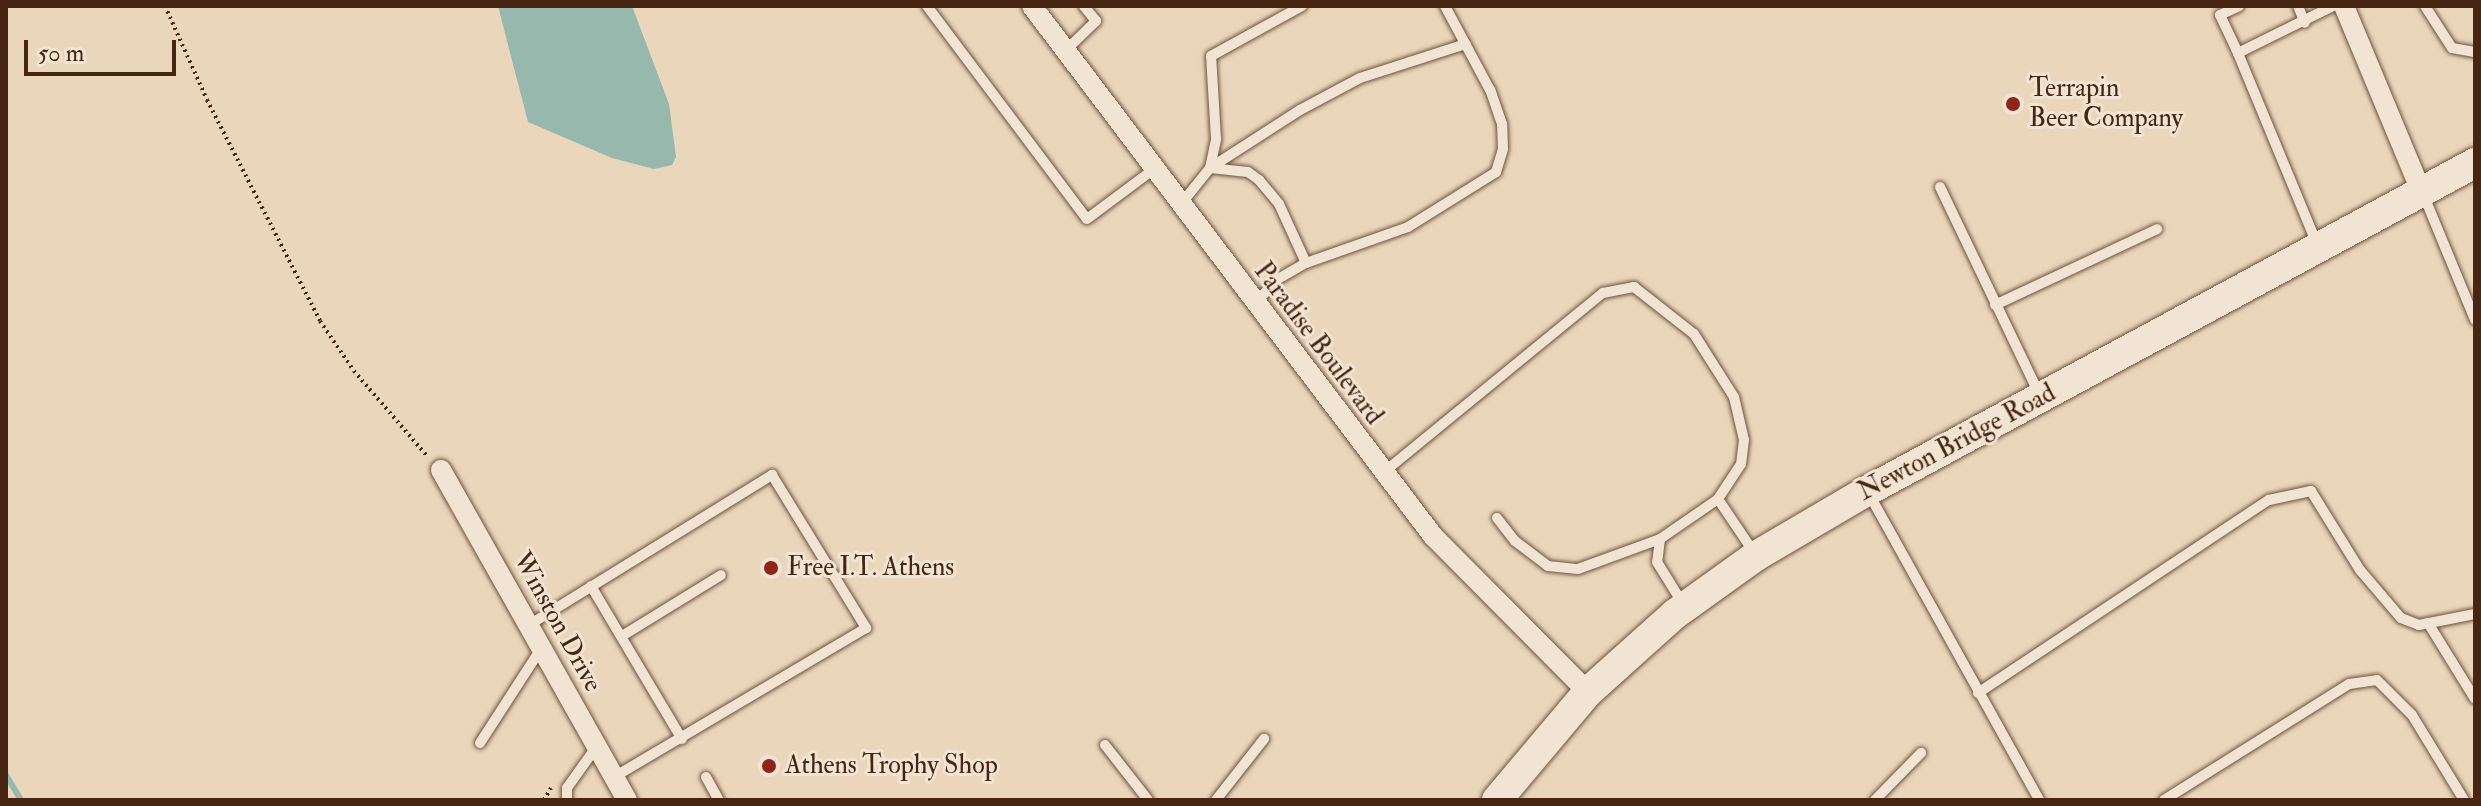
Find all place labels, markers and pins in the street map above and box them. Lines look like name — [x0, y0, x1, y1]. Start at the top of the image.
place label: Terrapin Beer Company — [2029, 73, 2183, 134]
marker: Terrapin Beer Company — [2004, 95, 2022, 113]
place label: Free I.T. Athens — [787, 552, 954, 584]
marker: Free I.T. Athens — [762, 559, 780, 577]
place label: Athens Trophy Shop — [785, 750, 998, 782]
marker: Athens Trophy Shop — [760, 757, 778, 775]

